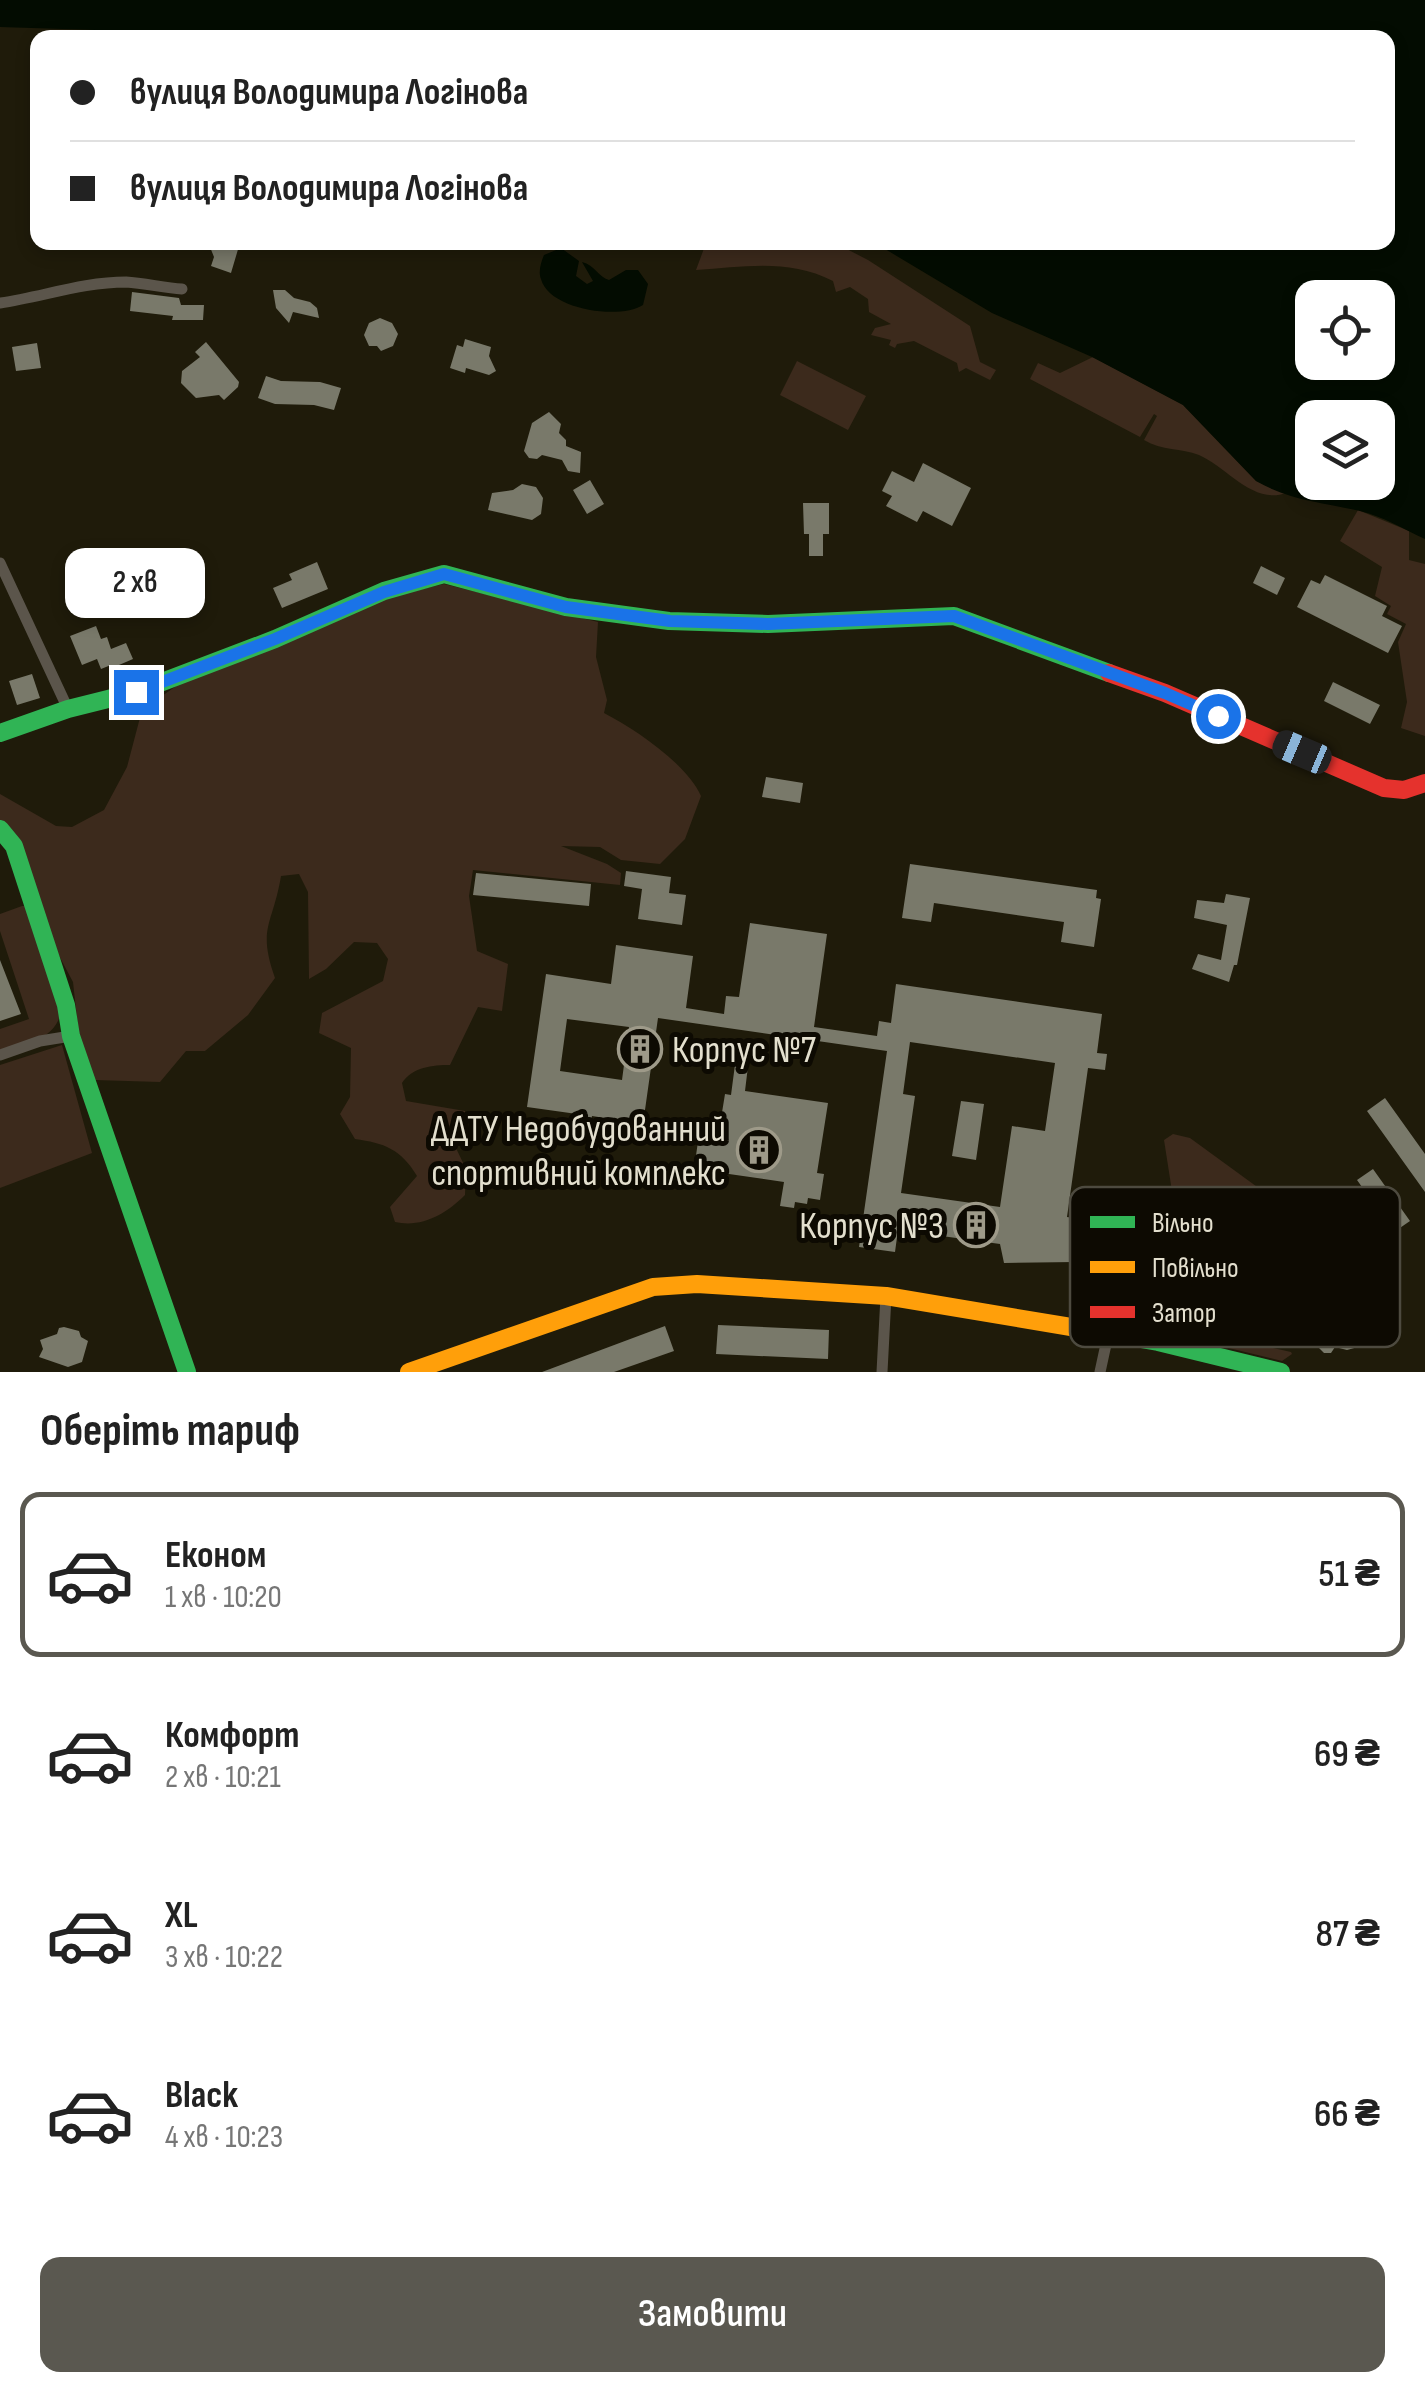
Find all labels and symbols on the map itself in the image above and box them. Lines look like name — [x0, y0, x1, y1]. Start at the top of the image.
callout: 2 хв — [66, 547, 206, 617]
route end — [114, 670, 159, 715]
route start — [1196, 694, 1241, 739]
car — [1269, 726, 1335, 778]
building icon: Корпус №7 — [617, 1026, 663, 1072]
place label: Корпус №7 — [672, 1028, 816, 1073]
place label: ДДТУ Недобудованний спортивний комплекс — [431, 1107, 726, 1196]
building icon: ДДТУ Недобудованний спортивний комплекс — [736, 1127, 782, 1173]
legend — [1070, 1187, 1400, 1347]
building icon: Корпус №3 — [953, 1202, 999, 1248]
place label: Корпус №3 — [799, 1204, 944, 1249]
text: Вільно — [1152, 1207, 1214, 1240]
text: Повільно — [1152, 1252, 1239, 1285]
text: Затор — [1152, 1297, 1216, 1330]

